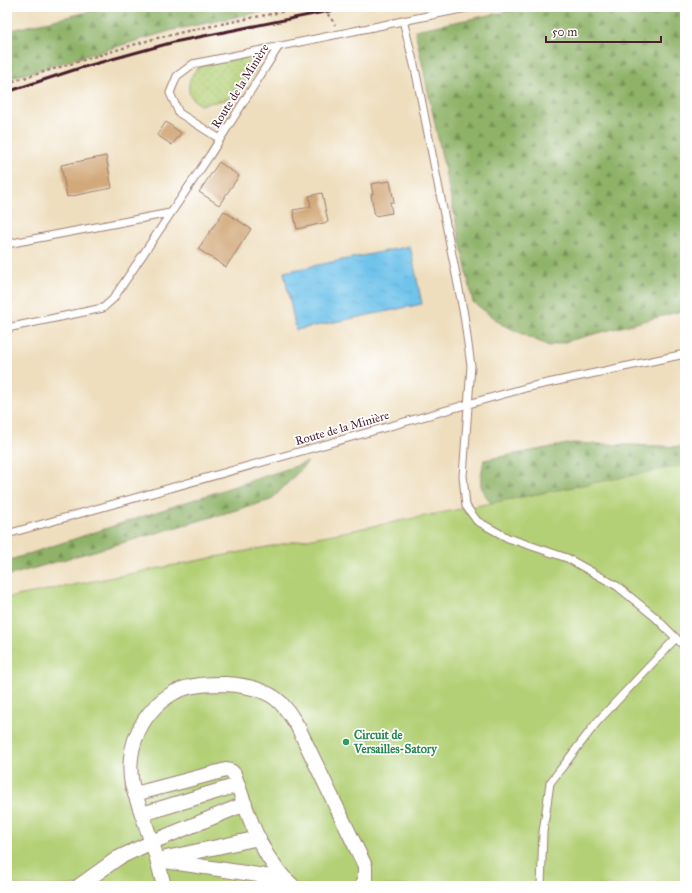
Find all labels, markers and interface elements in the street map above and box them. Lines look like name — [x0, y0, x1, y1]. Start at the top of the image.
scale bar — [546, 18, 661, 44]
text: 50 m — [552, 25, 577, 39]
street label: Route de la Minière — [208, 41, 272, 131]
street label: Route de la Minière — [293, 408, 391, 448]
place label: Circuit de Versailles-Satory — [353, 728, 438, 757]
marker: Circuit de Versailles-Satory — [341, 737, 351, 747]

